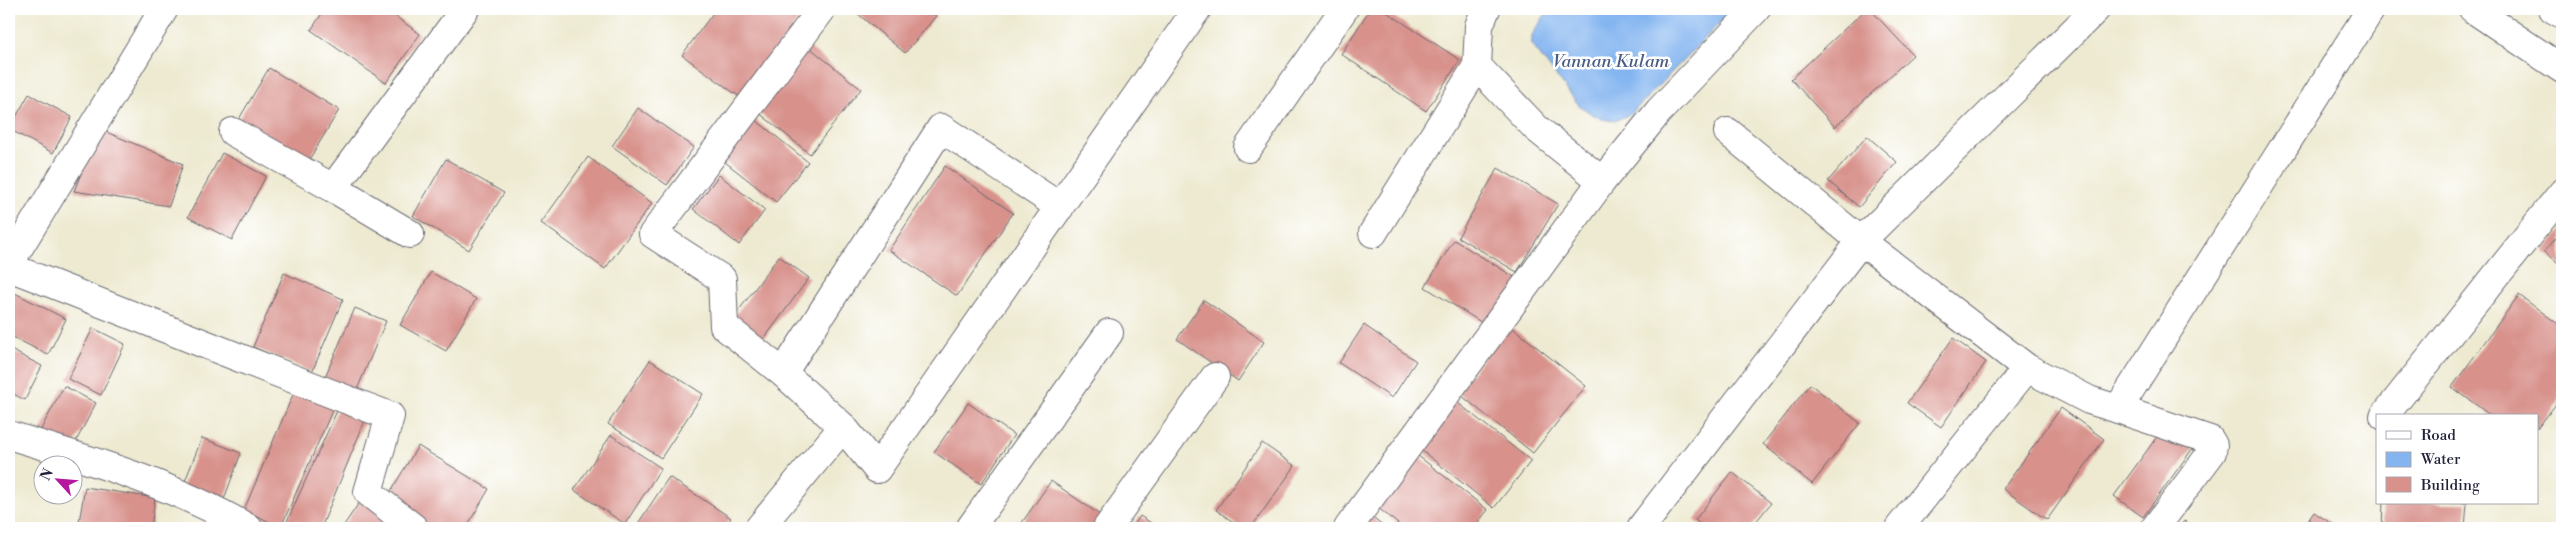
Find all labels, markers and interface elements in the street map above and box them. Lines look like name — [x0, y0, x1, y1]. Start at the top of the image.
water label: Vannan Kulam — [1553, 50, 1670, 73]
legend — [2376, 414, 2538, 504]
text: Road — [2421, 426, 2456, 445]
text: Water — [2420, 450, 2461, 469]
north arrow — [32, 454, 82, 504]
text: N — [37, 466, 58, 484]
text: Building — [2420, 476, 2480, 495]

